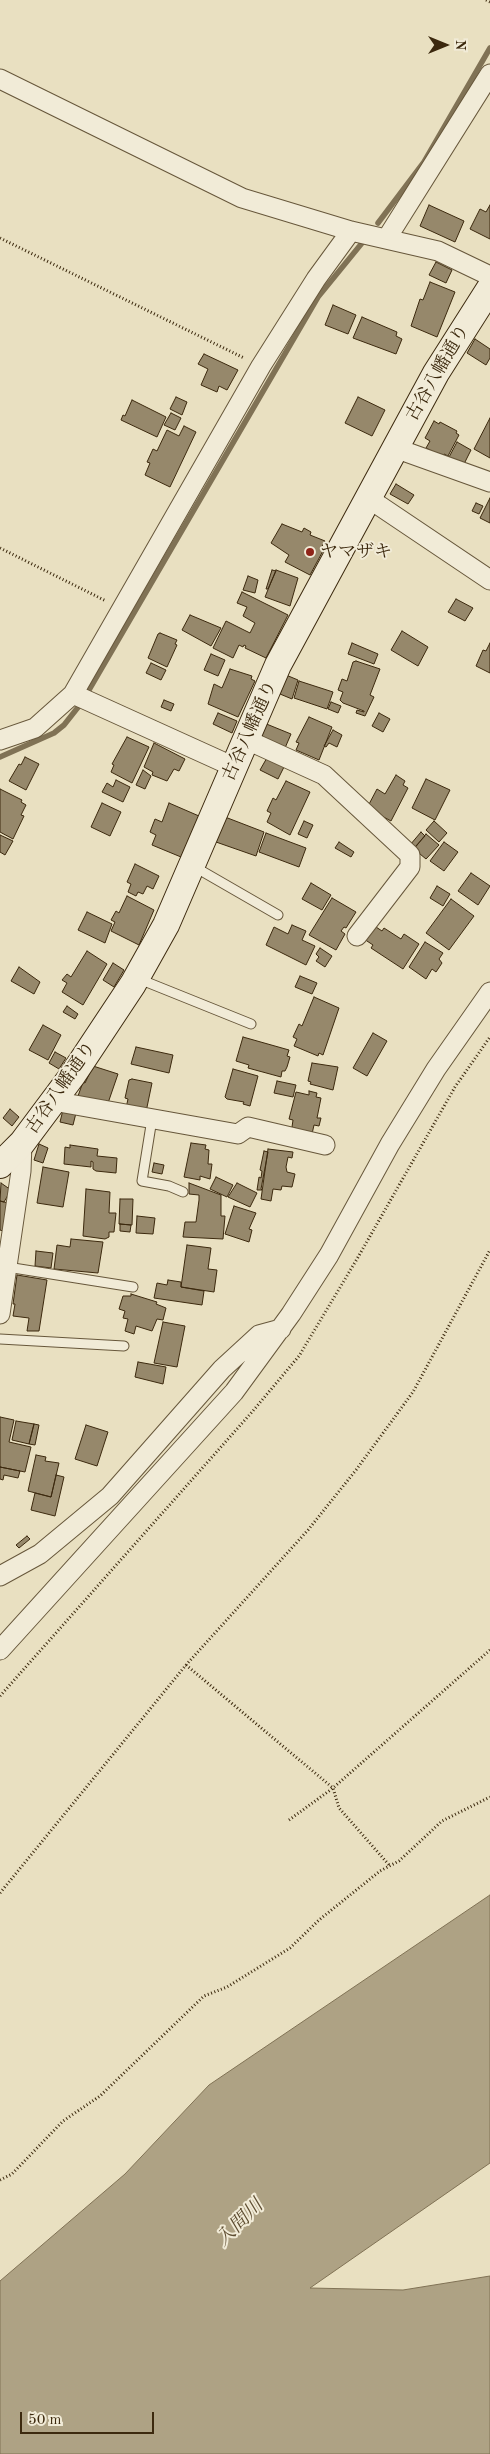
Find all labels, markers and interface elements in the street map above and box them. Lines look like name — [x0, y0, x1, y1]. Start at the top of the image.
north arrow — [420, 20, 470, 70]
text: N — [453, 40, 467, 50]
street label: 古谷八幡通り — [402, 321, 474, 425]
place label: ヤマザキ — [320, 541, 392, 563]
marker: ヤマザキ — [304, 546, 316, 558]
street label: 古谷八幡通り — [218, 677, 282, 785]
street label: 古谷八幡通り — [21, 1038, 101, 1138]
water label: 入間川 — [212, 2195, 268, 2251]
scale bar — [22, 2402, 156, 2434]
text: 50 m — [28, 2413, 62, 2428]

